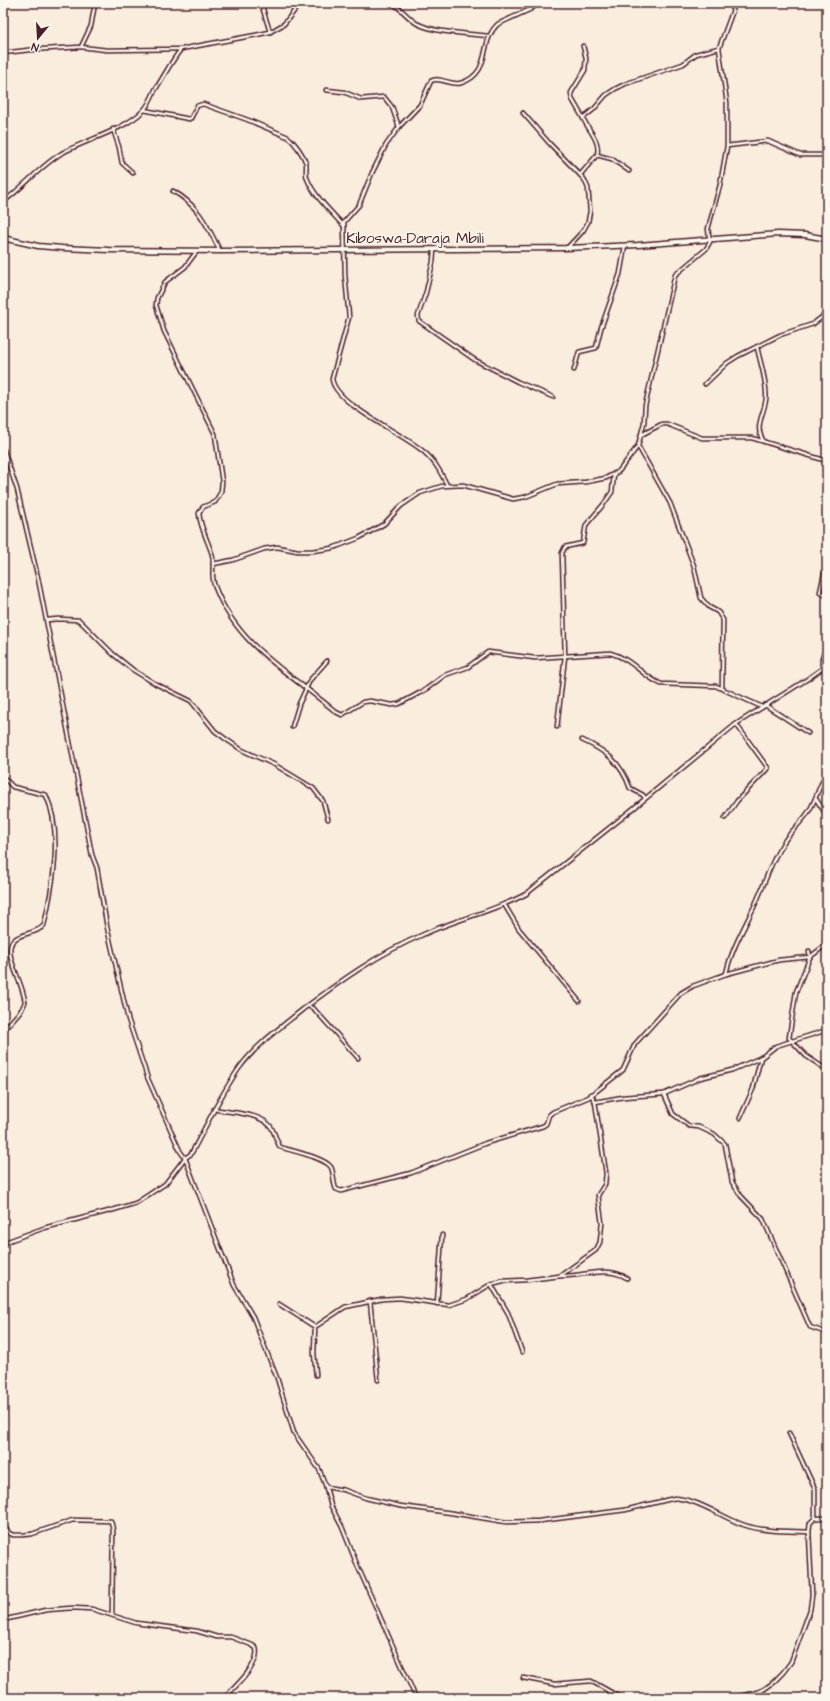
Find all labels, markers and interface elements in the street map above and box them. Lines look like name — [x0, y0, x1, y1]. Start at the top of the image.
north arrow — [18, 18, 58, 58]
text: N — [29, 39, 41, 55]
street label: Kiboswa-Daraja Mbili — [346, 228, 484, 249]

